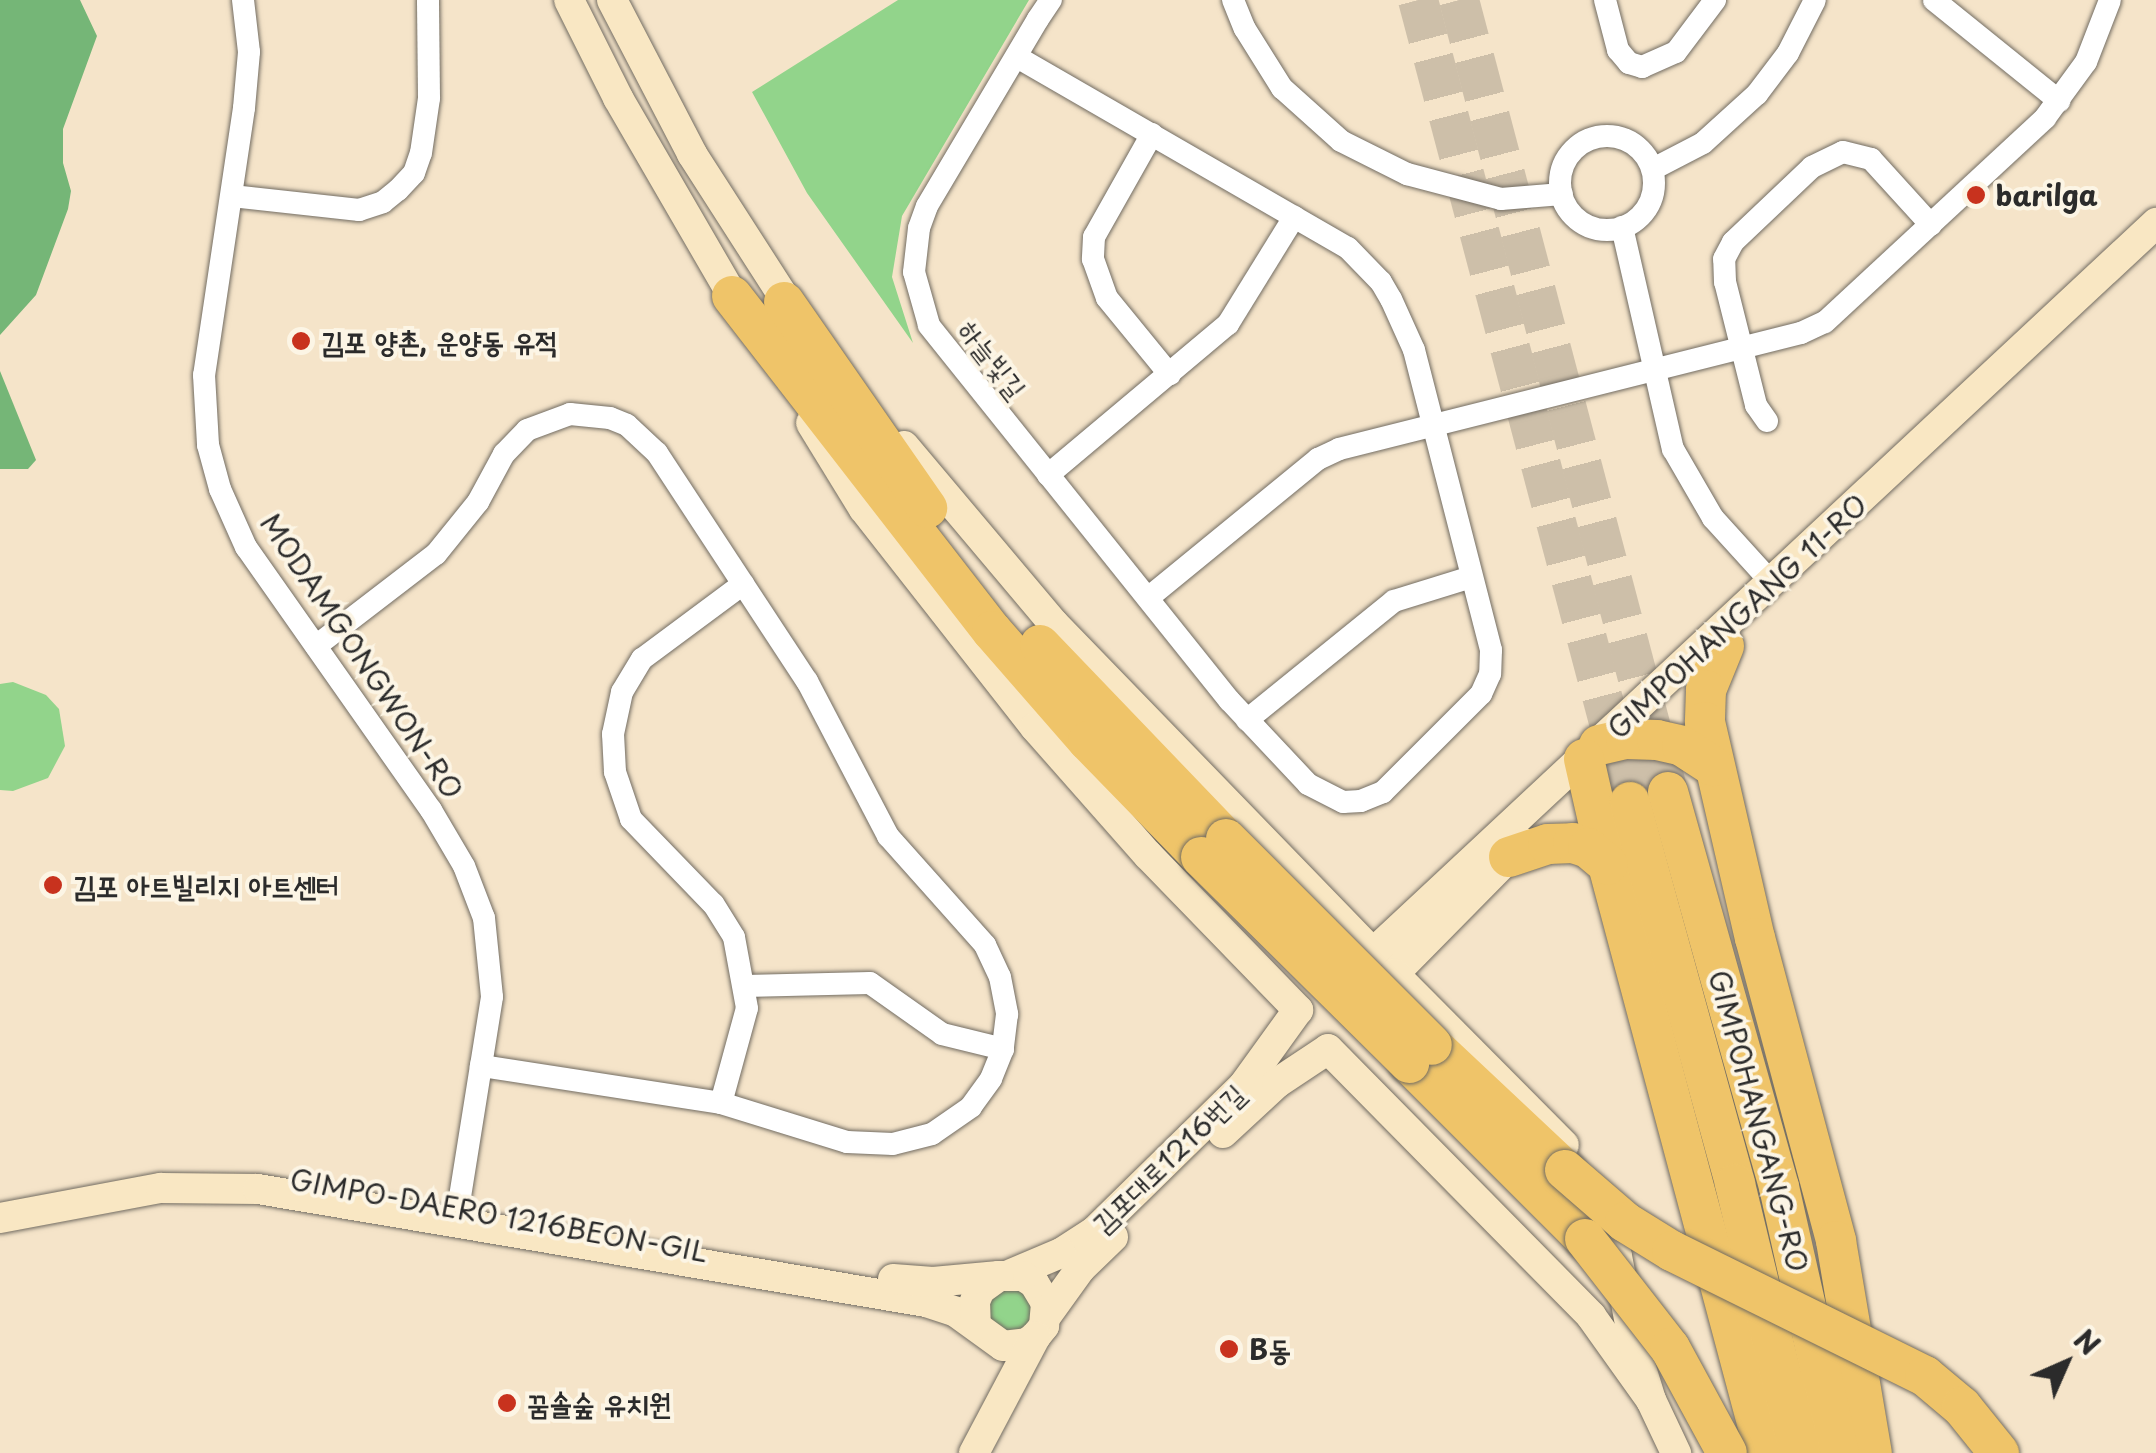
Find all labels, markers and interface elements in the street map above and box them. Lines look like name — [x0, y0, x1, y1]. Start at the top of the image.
place label: barilga — [1996, 178, 2098, 212]
marker: barilga — [1965, 184, 1987, 206]
street label: 하늘빛길 — [952, 313, 1034, 405]
place label: 김포 양촌, 운양동 유적 — [321, 324, 558, 358]
marker: 김포 양촌, 운양동 유적 — [290, 330, 312, 352]
street label: GIMPOHANGANG 11-RO — [1600, 487, 1874, 745]
street label: MODAMGONGWON-RO — [254, 507, 470, 805]
place label: 김포 아트빌리지 아트센터 — [73, 868, 339, 902]
marker: 김포 아트빌리지 아트센터 — [42, 874, 64, 896]
street label: GIMPOHANGANG-RO — [1703, 966, 1815, 1276]
street label: 김포대로1216번길 — [1084, 1077, 1252, 1239]
street label: GIMPO-DAERO 1216BEON-GIL — [284, 1161, 714, 1269]
north arrow — [2016, 1313, 2116, 1413]
text: N — [2065, 1318, 2111, 1364]
place label: B동 — [1249, 1332, 1291, 1366]
marker: B동 — [1218, 1338, 1240, 1360]
place label: 꿈솔숲 유치원 — [527, 1386, 671, 1420]
marker: 꿈솔숲 유치원 — [496, 1392, 518, 1414]

